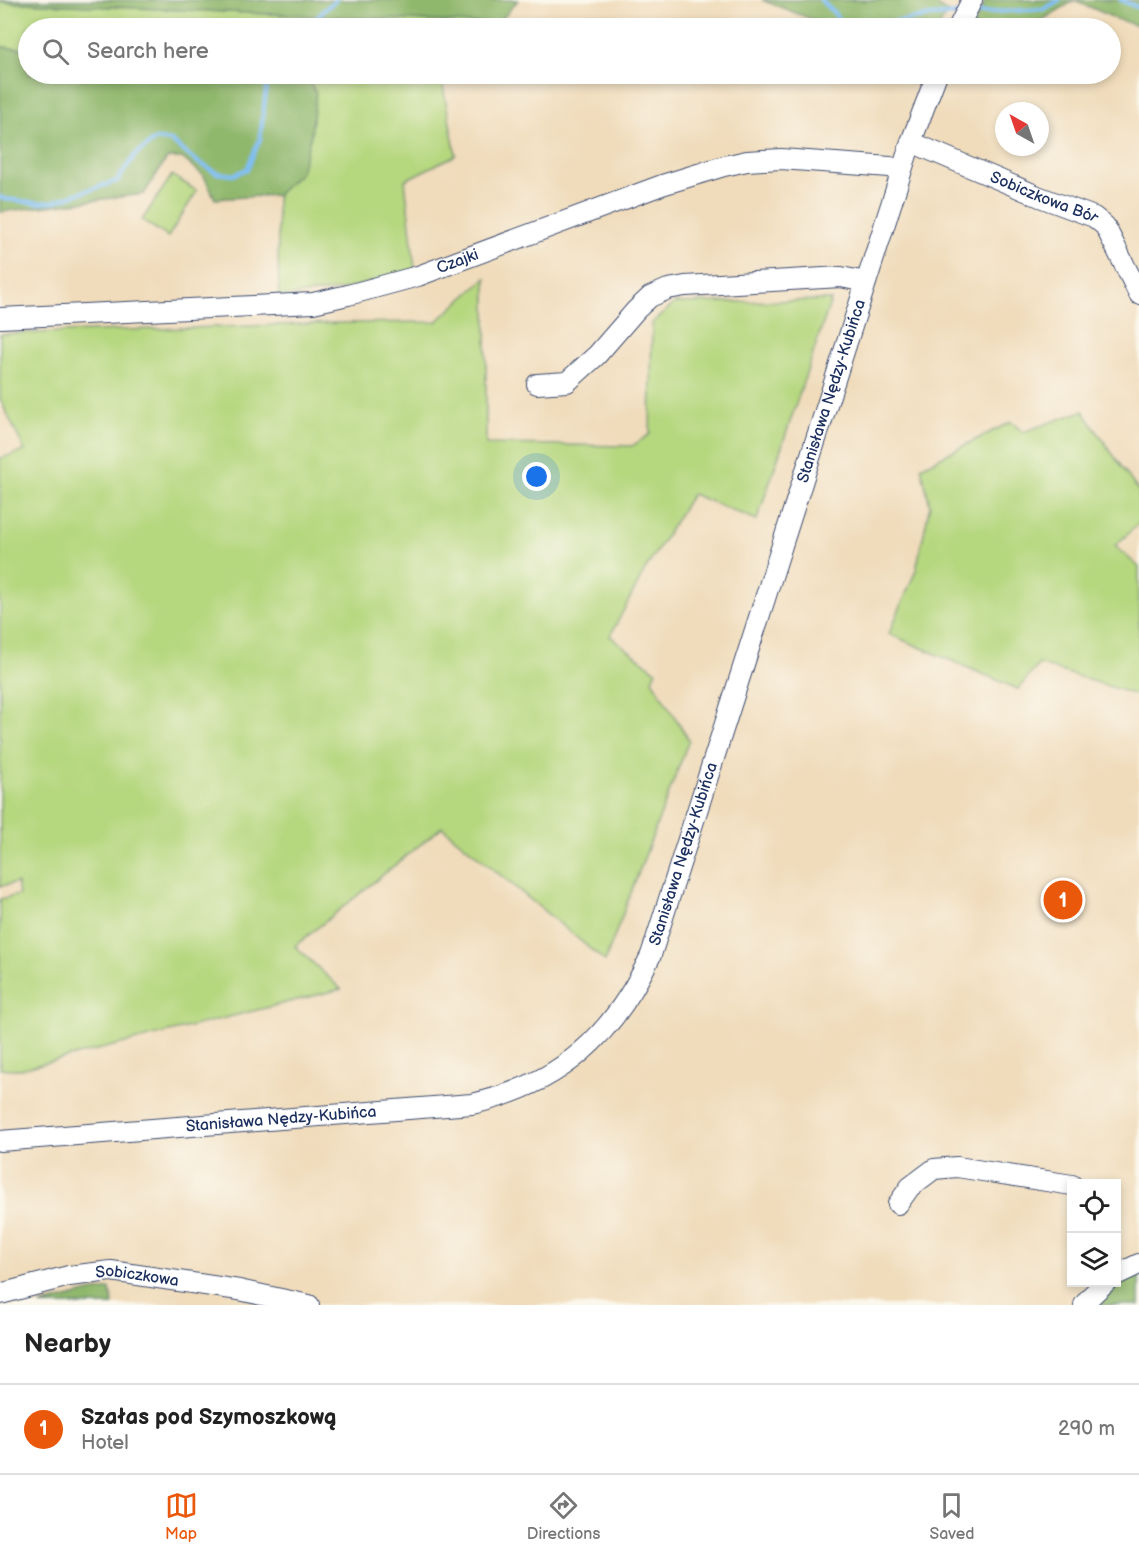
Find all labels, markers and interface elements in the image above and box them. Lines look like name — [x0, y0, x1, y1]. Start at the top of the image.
search box — [18, 18, 1121, 84]
icon: search — [39, 35, 72, 68]
text: Search here — [87, 38, 209, 65]
north arrow — [995, 102, 1049, 156]
street label: Sobiczkowa Bór — [987, 167, 1103, 227]
street label: Czajki — [434, 245, 481, 278]
street label: Stanisława Nędzy-Kubińca — [793, 297, 870, 485]
your location — [522, 462, 551, 491]
street label: Stanisława Nędzy-Kubińca — [645, 760, 721, 948]
pin: 1 — [1044, 878, 1082, 922]
street label: Stanisława Nędzy-Kubińca — [185, 1102, 377, 1136]
map controls — [1067, 1179, 1121, 1287]
button: locate — [1067, 1179, 1121, 1233]
button: layers — [1067, 1233, 1121, 1287]
street label: Sobiczkowa — [94, 1261, 180, 1290]
text: Nearby — [24, 1329, 111, 1360]
text: Szałas pod Szymoszkową — [81, 1404, 337, 1431]
text: 1 — [39, 1417, 48, 1441]
text: 290 m — [1058, 1417, 1115, 1441]
text: Hotel — [81, 1431, 129, 1455]
tab: Map — [165, 1489, 198, 1544]
tab: Directions — [527, 1489, 600, 1544]
tab: Saved — [929, 1489, 974, 1544]

